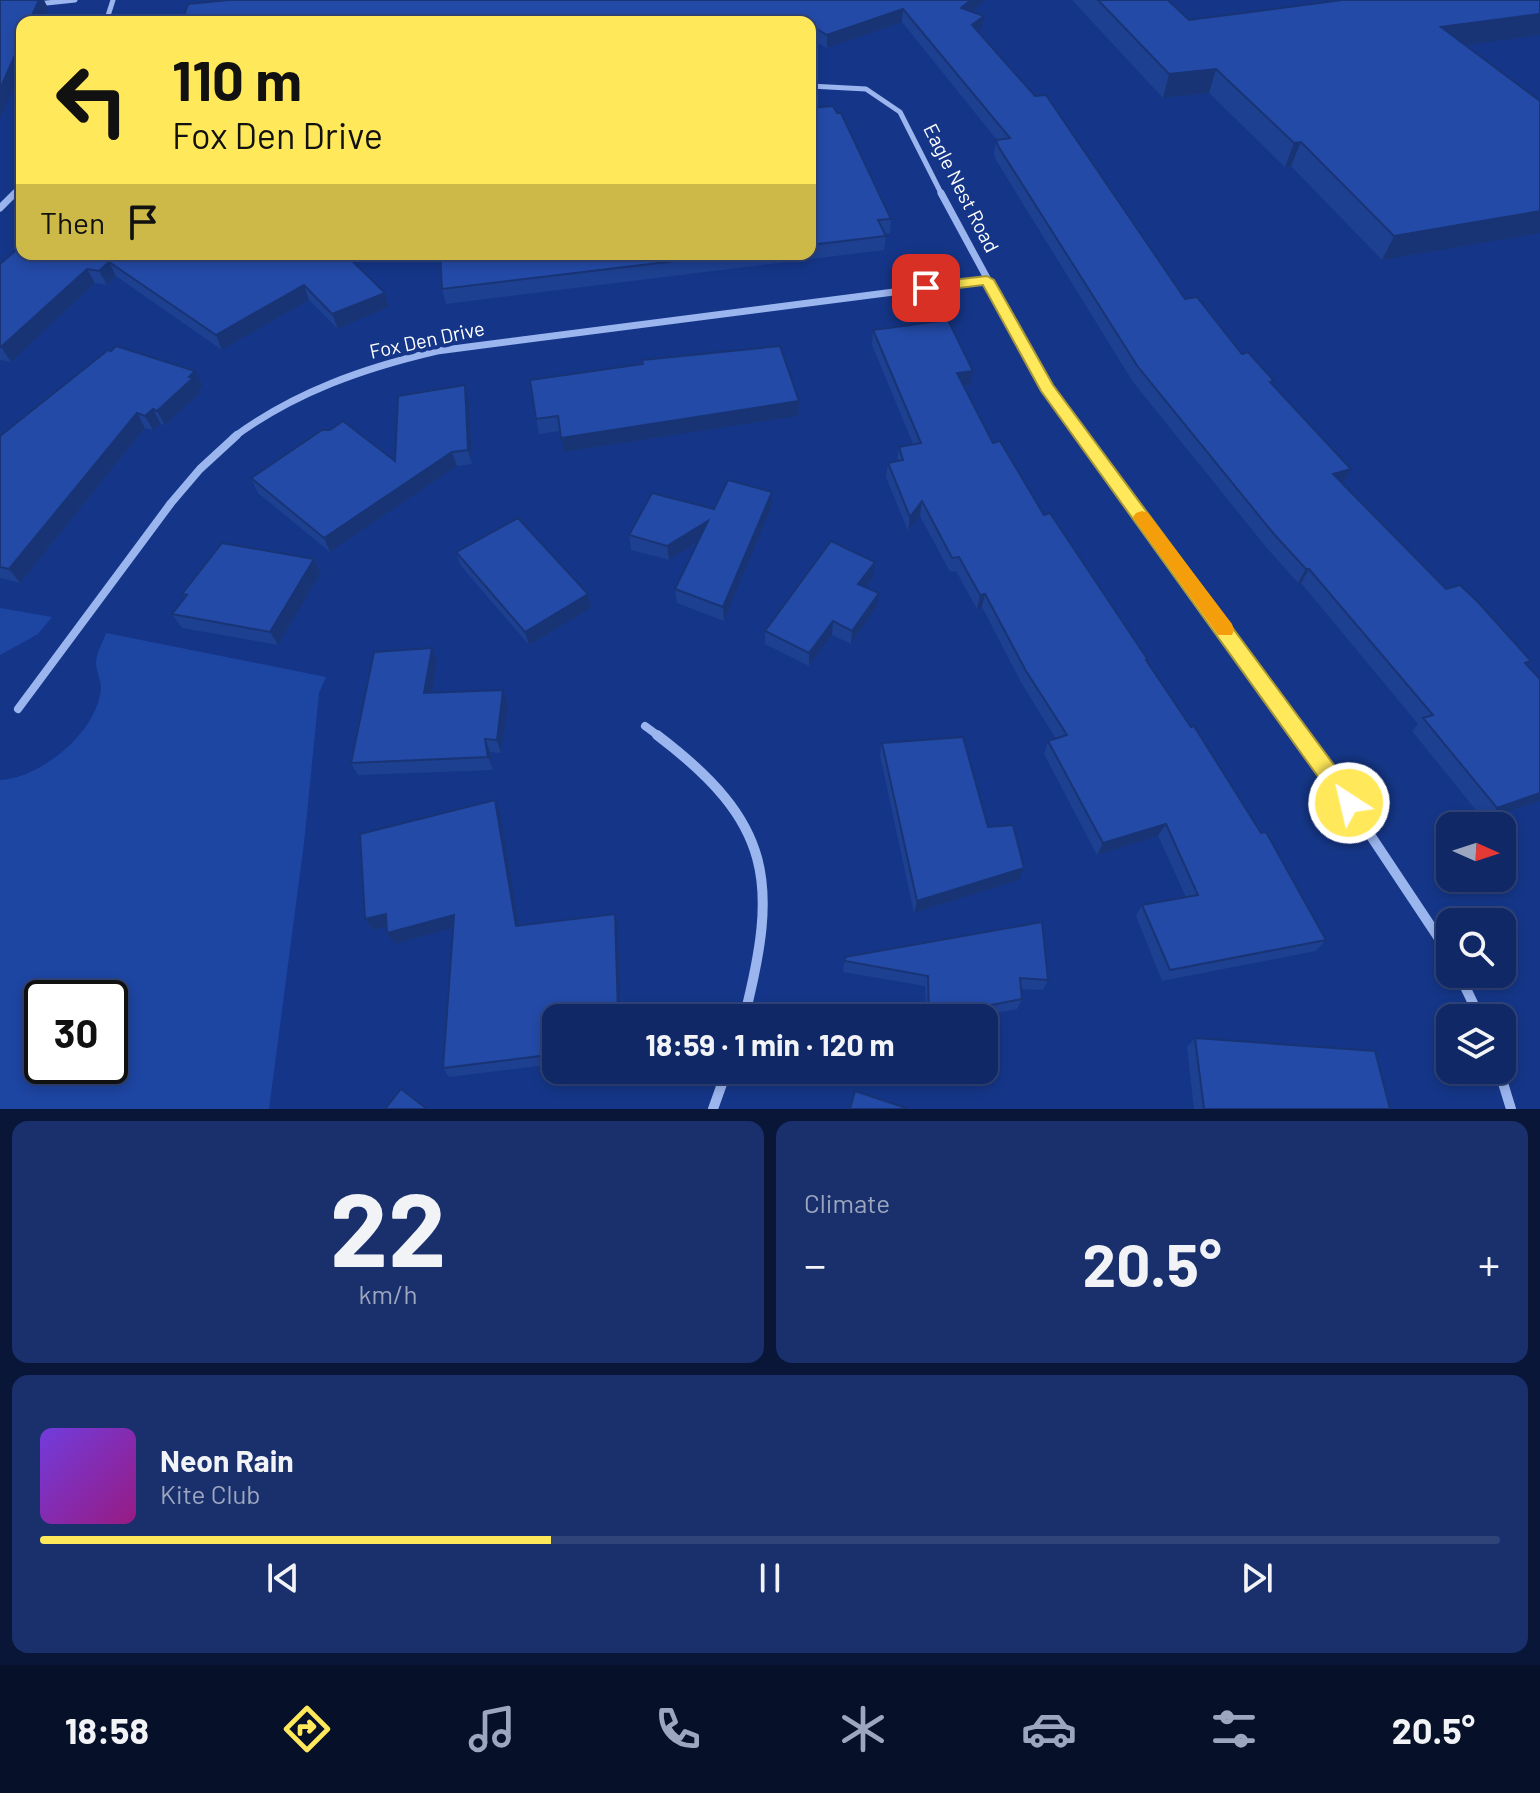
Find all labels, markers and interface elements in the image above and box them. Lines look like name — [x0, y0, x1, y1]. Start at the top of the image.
text: 110 m — [172, 45, 302, 112]
icon: left — [40, 48, 144, 152]
text: Fox Den Drive — [172, 113, 383, 156]
street label: Eagle Nest Road — [919, 119, 1005, 256]
icon: arrive — [121, 200, 165, 244]
text: Then — [40, 204, 105, 240]
pin — [892, 254, 960, 322]
icon: arrive — [904, 266, 948, 310]
street label: Fox Den Drive — [367, 315, 487, 363]
position arrow — [1307, 761, 1391, 845]
north arrow — [1436, 812, 1516, 892]
map controls — [1436, 812, 1516, 1084]
button: search — [1436, 908, 1516, 988]
speed limit sign: 30 — [24, 980, 128, 1084]
button: layers — [1436, 1004, 1516, 1084]
text: 18:59 · 1 min · 120 m — [645, 1026, 895, 1062]
text: 22 — [330, 1163, 446, 1288]
text: Climate — [804, 1187, 890, 1218]
text: 20.5° — [1083, 1227, 1221, 1299]
text: − — [804, 1237, 826, 1290]
text: + — [1478, 1237, 1500, 1290]
text: km/h — [359, 1278, 417, 1309]
text: Neon Rain — [160, 1442, 294, 1478]
text: Kite Club — [160, 1478, 261, 1509]
icon: previous — [261, 1556, 305, 1600]
icon: pause — [748, 1556, 792, 1600]
icon: next — [1235, 1556, 1279, 1600]
icon: directions — [279, 1701, 335, 1757]
icon: music — [464, 1701, 520, 1757]
icon: phone — [650, 1701, 706, 1757]
icon: climate — [835, 1701, 891, 1757]
icon: car — [1021, 1701, 1077, 1757]
icon: filters — [1206, 1701, 1262, 1757]
text: 18:58 — [65, 1708, 149, 1751]
text: 20.5° — [1392, 1708, 1475, 1751]

